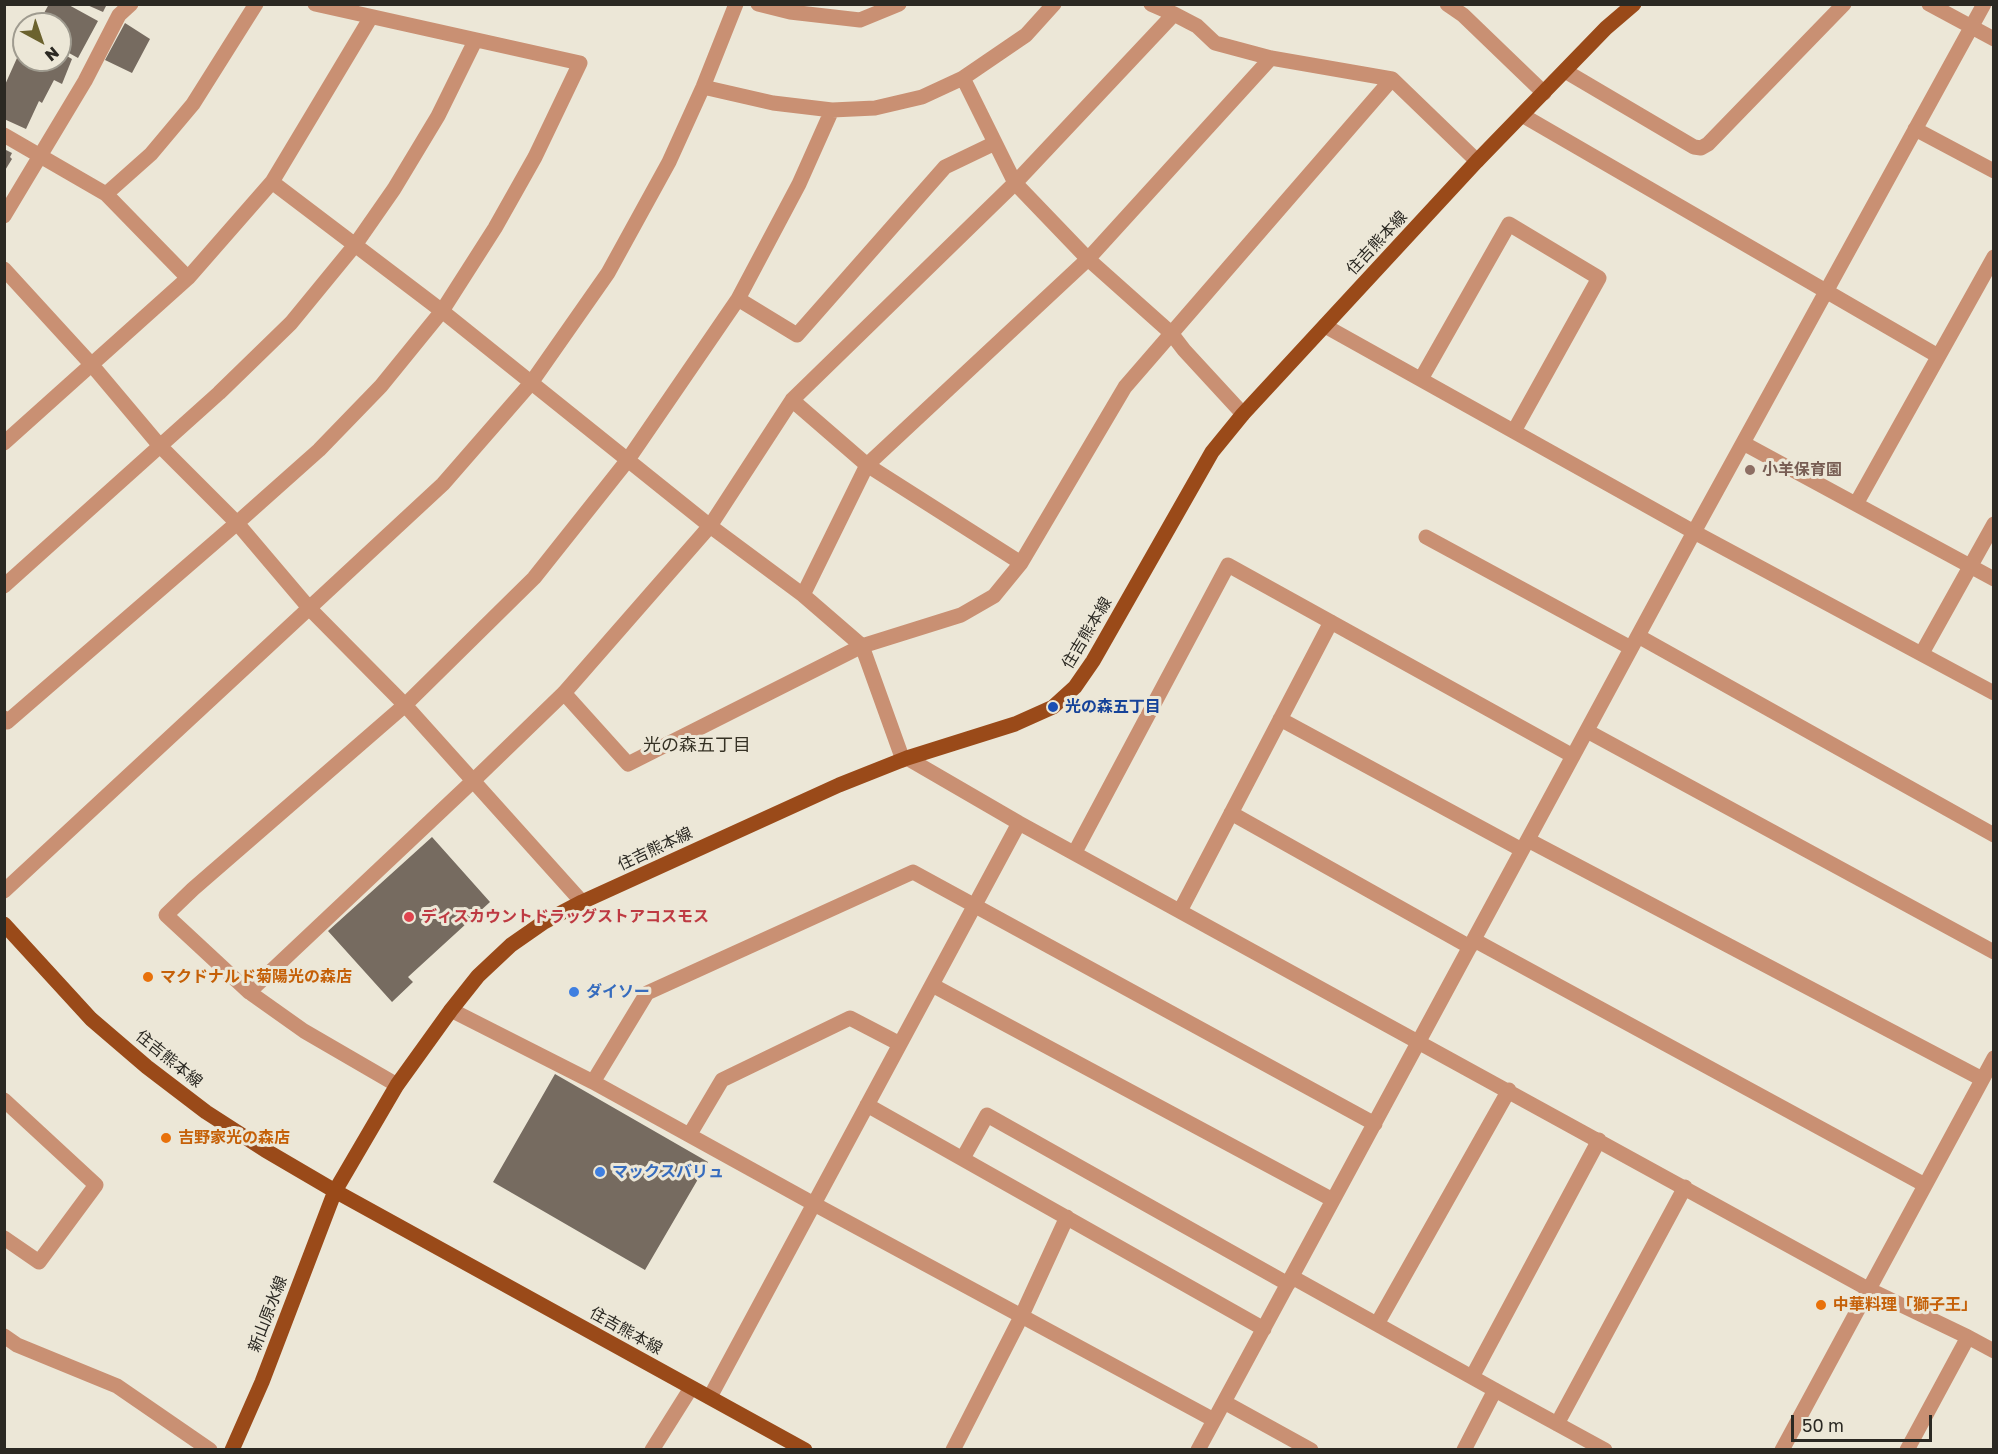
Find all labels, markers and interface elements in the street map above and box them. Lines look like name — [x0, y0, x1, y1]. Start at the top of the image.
north arrow — [12, 12, 72, 72]
text: N — [41, 43, 63, 66]
street label: 住吉熊本線 — [1343, 207, 1411, 279]
place label: 小羊保育園 — [1762, 460, 1842, 480]
marker: 小羊保育園 — [1743, 463, 1757, 477]
street label: 住吉熊本線 — [1058, 594, 1116, 672]
place label: 光の森五丁目 — [1065, 697, 1161, 717]
marker: 光の森五丁目 — [1046, 700, 1060, 714]
district label: 光の森五丁目 — [643, 734, 751, 756]
street label: 住吉熊本線 — [615, 823, 695, 875]
place label: ディスカウントドラッグストアコスモス — [421, 907, 709, 927]
marker: ディスカウントドラッグストアコスモス — [402, 910, 416, 924]
place label: マクドナルド菊陽光の森店 — [160, 967, 352, 987]
marker: マクドナルド菊陽光の森店 — [141, 970, 155, 984]
place label: ダイソー — [586, 982, 650, 1002]
marker: ダイソー — [567, 985, 581, 999]
street label: 住吉熊本線 — [132, 1026, 206, 1092]
place label: 吉野家光の森店 — [178, 1128, 290, 1148]
marker: 吉野家光の森店 — [159, 1131, 173, 1145]
place label: マックスバリュ — [612, 1162, 724, 1182]
marker: マックスバリュ — [593, 1165, 607, 1179]
street label: 新山原水線 — [245, 1273, 291, 1355]
place label: 中華料理「獅子王」 — [1833, 1295, 1977, 1315]
marker: 中華料理「獅子王」 — [1814, 1298, 1828, 1312]
street label: 住吉熊本線 — [586, 1303, 666, 1359]
scale bar — [1794, 1403, 1935, 1441]
text: 50 m — [1802, 1414, 1844, 1436]

